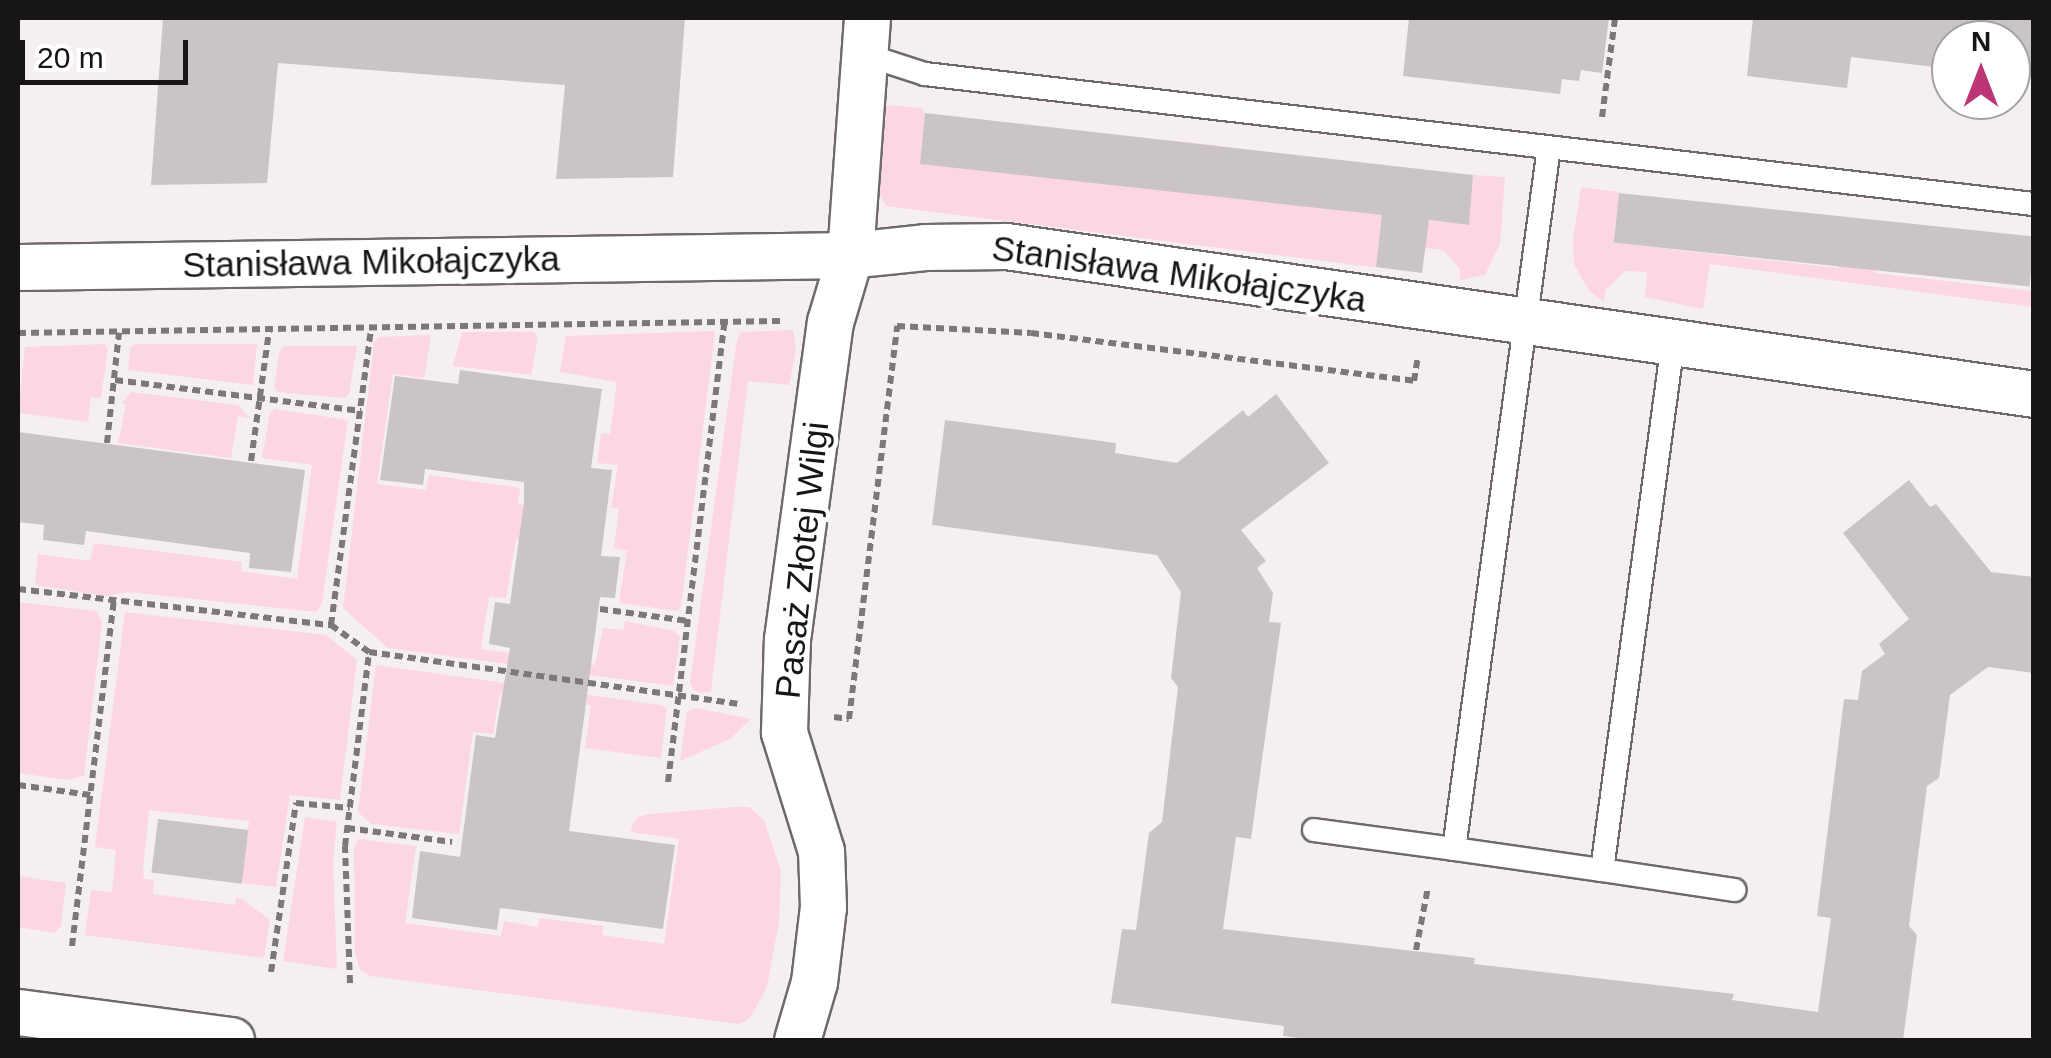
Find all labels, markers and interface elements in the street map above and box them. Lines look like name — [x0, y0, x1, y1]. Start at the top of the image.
scale bar — [25, 20, 192, 82]
north arrow — [1931, 20, 2031, 120]
text: N — [1971, 26, 1991, 57]
text: 20 m — [37, 41, 104, 74]
street label: Stanisława Mikołajczyka — [989, 227, 1369, 321]
street label: Stanisława Mikołajczyka — [182, 238, 560, 286]
street label: Pasaż Złotej Wilgi — [767, 419, 837, 701]

